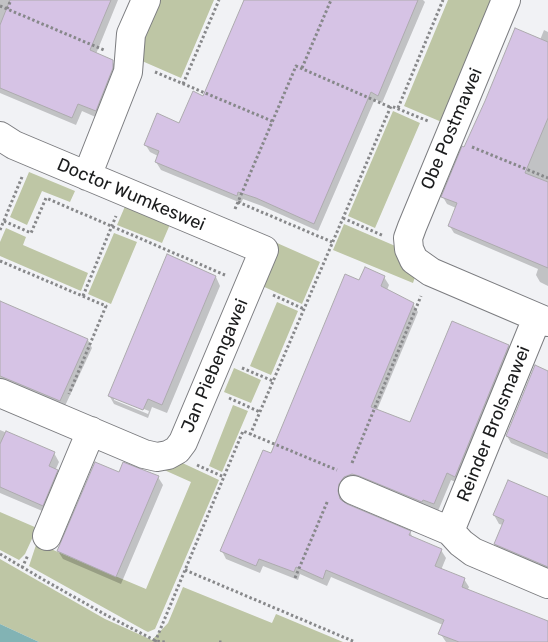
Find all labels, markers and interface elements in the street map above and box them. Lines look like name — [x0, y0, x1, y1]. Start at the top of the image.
street label: Obe Postmawei — [417, 65, 487, 193]
street label: Doctor Wumkeswei — [54, 154, 208, 236]
street label: Jan Piebengawei — [177, 296, 253, 436]
street label: Reinder Brolsmawei — [453, 343, 535, 505]

